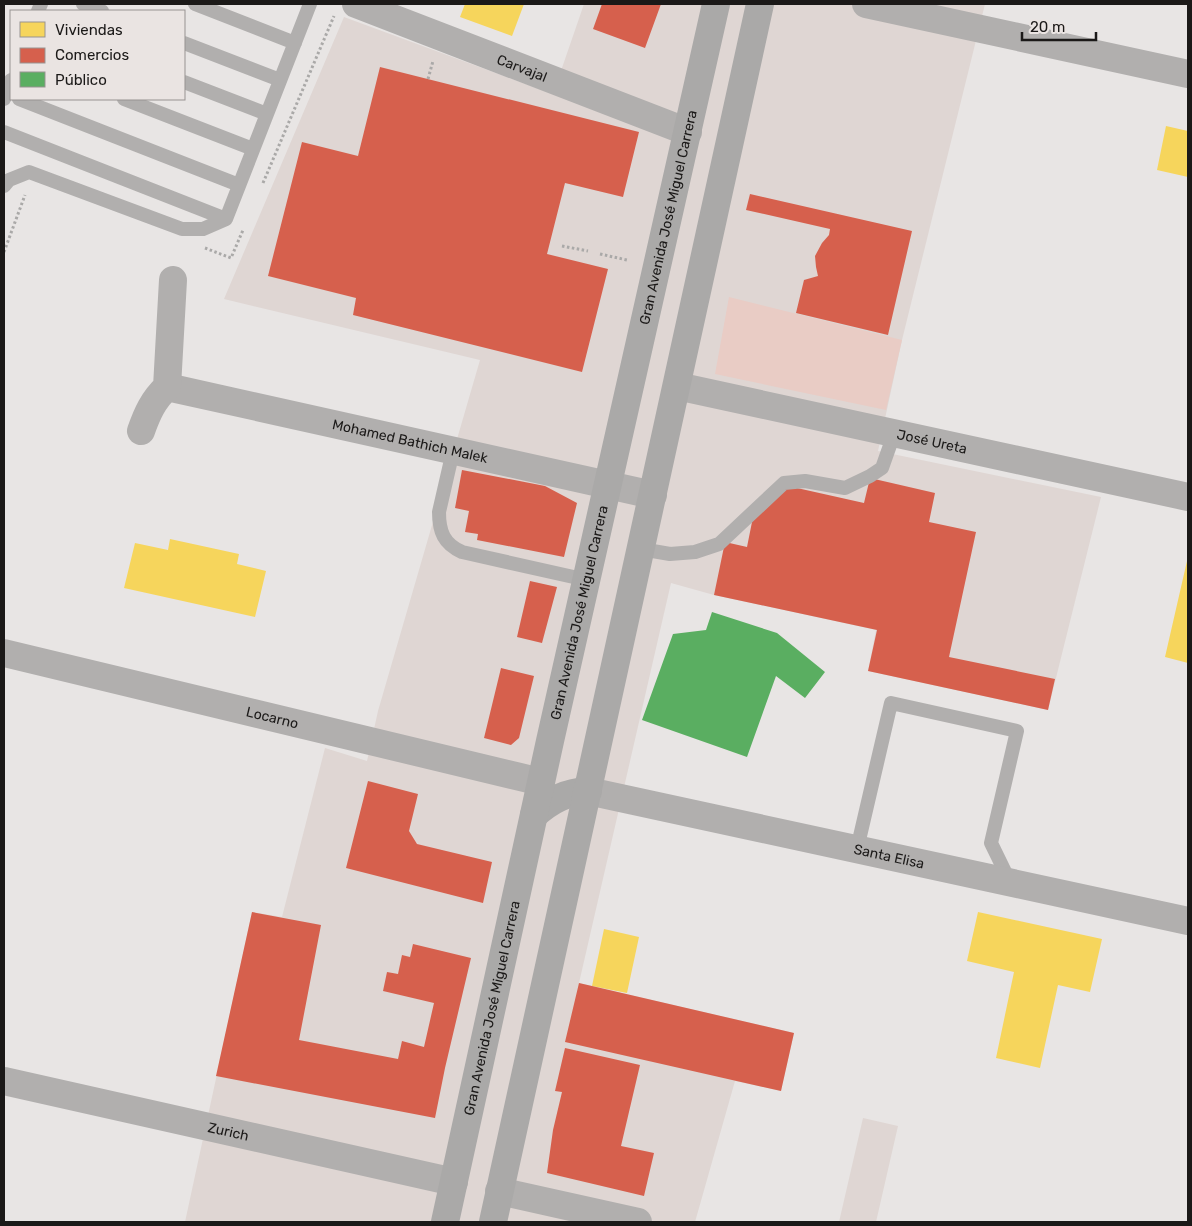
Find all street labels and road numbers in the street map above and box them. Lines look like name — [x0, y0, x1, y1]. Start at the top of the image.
street label: Carvajal — [495, 51, 550, 85]
street label: Gran Avenida José Miguel Carrera — [636, 109, 700, 326]
street label: Mohamed Bathich Malek — [331, 415, 490, 467]
street label: José Ureta — [895, 426, 969, 457]
street label: Gran Avenida José Miguel Carrera — [547, 504, 611, 721]
street label: Locarno — [245, 703, 300, 732]
street label: Santa Elisa — [852, 840, 926, 872]
street label: Gran Avenida José Miguel Carrera — [460, 899, 523, 1117]
street label: Zurich — [206, 1119, 251, 1144]

